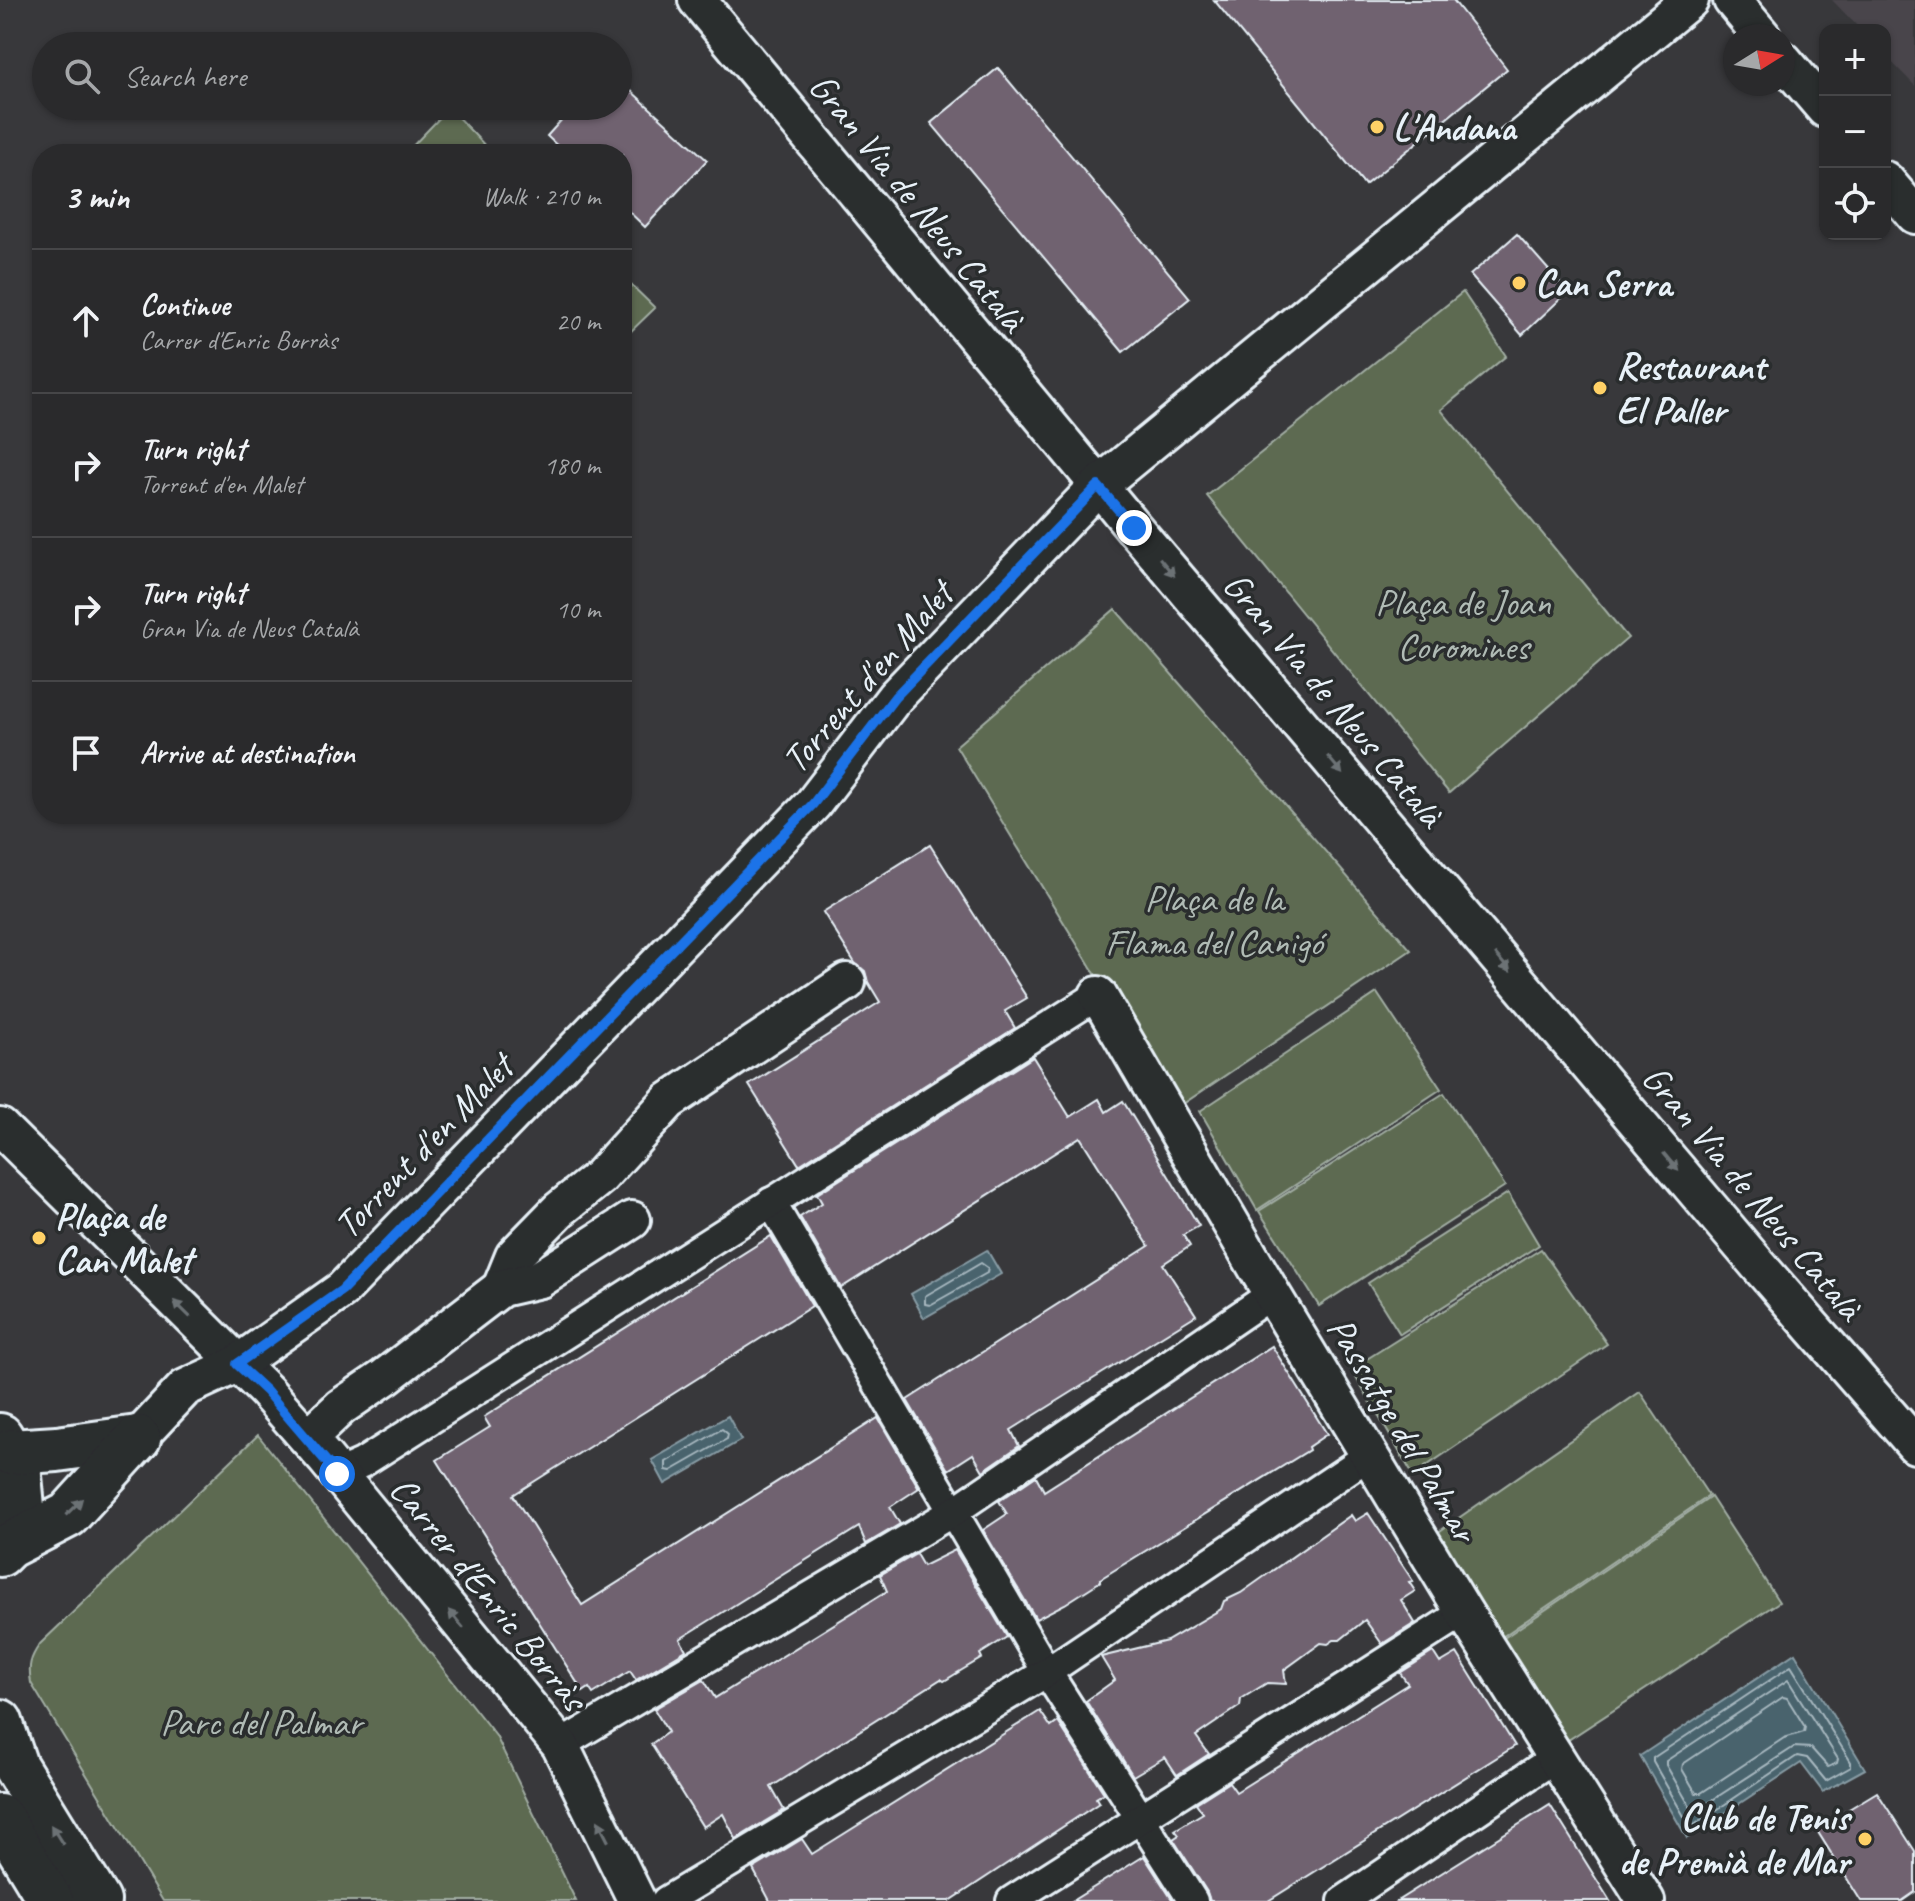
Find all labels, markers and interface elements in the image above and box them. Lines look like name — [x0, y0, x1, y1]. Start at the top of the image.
north arrow — [1723, 24, 1795, 96]
map controls — [1819, 24, 1891, 240]
button: + — [1819, 24, 1891, 96]
search box — [32, 32, 632, 120]
icon: search — [60, 54, 104, 98]
text: Search here — [124, 57, 246, 95]
street label: Gran Via de Neus Català — [799, 64, 1038, 343]
button: − — [1819, 96, 1891, 168]
place label: L'Andana — [1393, 104, 1519, 151]
marker: L'Andana — [1368, 118, 1386, 136]
button: locate — [1819, 168, 1891, 240]
text: 3 min — [64, 175, 129, 218]
text: Walk · 210 m — [483, 180, 600, 213]
place label: Can Serra — [1535, 260, 1675, 307]
marker: Can Serra — [1510, 274, 1528, 292]
text: Continue — [140, 286, 230, 324]
icon: ahead — [64, 299, 108, 343]
text: 20 m — [556, 305, 600, 338]
text: Carrer d'Enric Borràs — [140, 324, 337, 357]
place label: Restaurant El Paller — [1616, 343, 1770, 434]
marker: Restaurant El Paller — [1591, 379, 1609, 397]
text: Turn right — [140, 430, 245, 468]
icon: right — [64, 443, 108, 487]
text: 180 m — [544, 449, 600, 482]
text: Torrent d'en Malet — [140, 468, 303, 501]
route end — [1116, 510, 1152, 546]
one-way arrow — [1158, 556, 1175, 576]
street label: Gran Via de Neus Català — [1213, 562, 1456, 838]
street label: Torrent d'en Malet — [772, 568, 967, 783]
text: Turn right — [140, 574, 245, 612]
park label: Plaça de Joan Coromines — [1375, 579, 1552, 670]
icon: right — [64, 587, 108, 631]
text: 10 m — [556, 593, 600, 626]
text: Gran Via de Neus Català — [140, 612, 358, 645]
icon: arrive — [64, 731, 108, 775]
text: Arrive at destination — [140, 734, 355, 772]
one-way arrow — [1326, 754, 1343, 774]
park label: Plaça de la Flama del Canigó — [1105, 875, 1328, 966]
one-way arrow — [1494, 953, 1511, 973]
street label: Torrent d'en Malet — [324, 1041, 527, 1248]
street label: Gran Via de Neus Català — [1632, 1055, 1875, 1331]
one-way arrow — [1662, 1151, 1679, 1171]
place label: Plaça de Can Malet — [55, 1193, 197, 1284]
marker: Plaça de Can Malet — [30, 1229, 48, 1247]
one-way arrow — [173, 1300, 192, 1318]
street label: Passatge del Palmar — [1317, 1308, 1490, 1553]
route start — [319, 1456, 355, 1492]
street label: Carrer d'Enric Borràs — [380, 1467, 600, 1723]
one-way arrow — [65, 1498, 83, 1517]
one-way arrow — [448, 1609, 465, 1629]
park label: Parc del Palmar — [160, 1699, 366, 1746]
place label: Club de Tenis de Premià de Mar — [1619, 1794, 1853, 1885]
one-way arrow — [596, 1820, 609, 1843]
one-way arrow — [50, 1824, 65, 1845]
marker: Club de Tenis de Premià de Mar — [1856, 1830, 1874, 1848]

